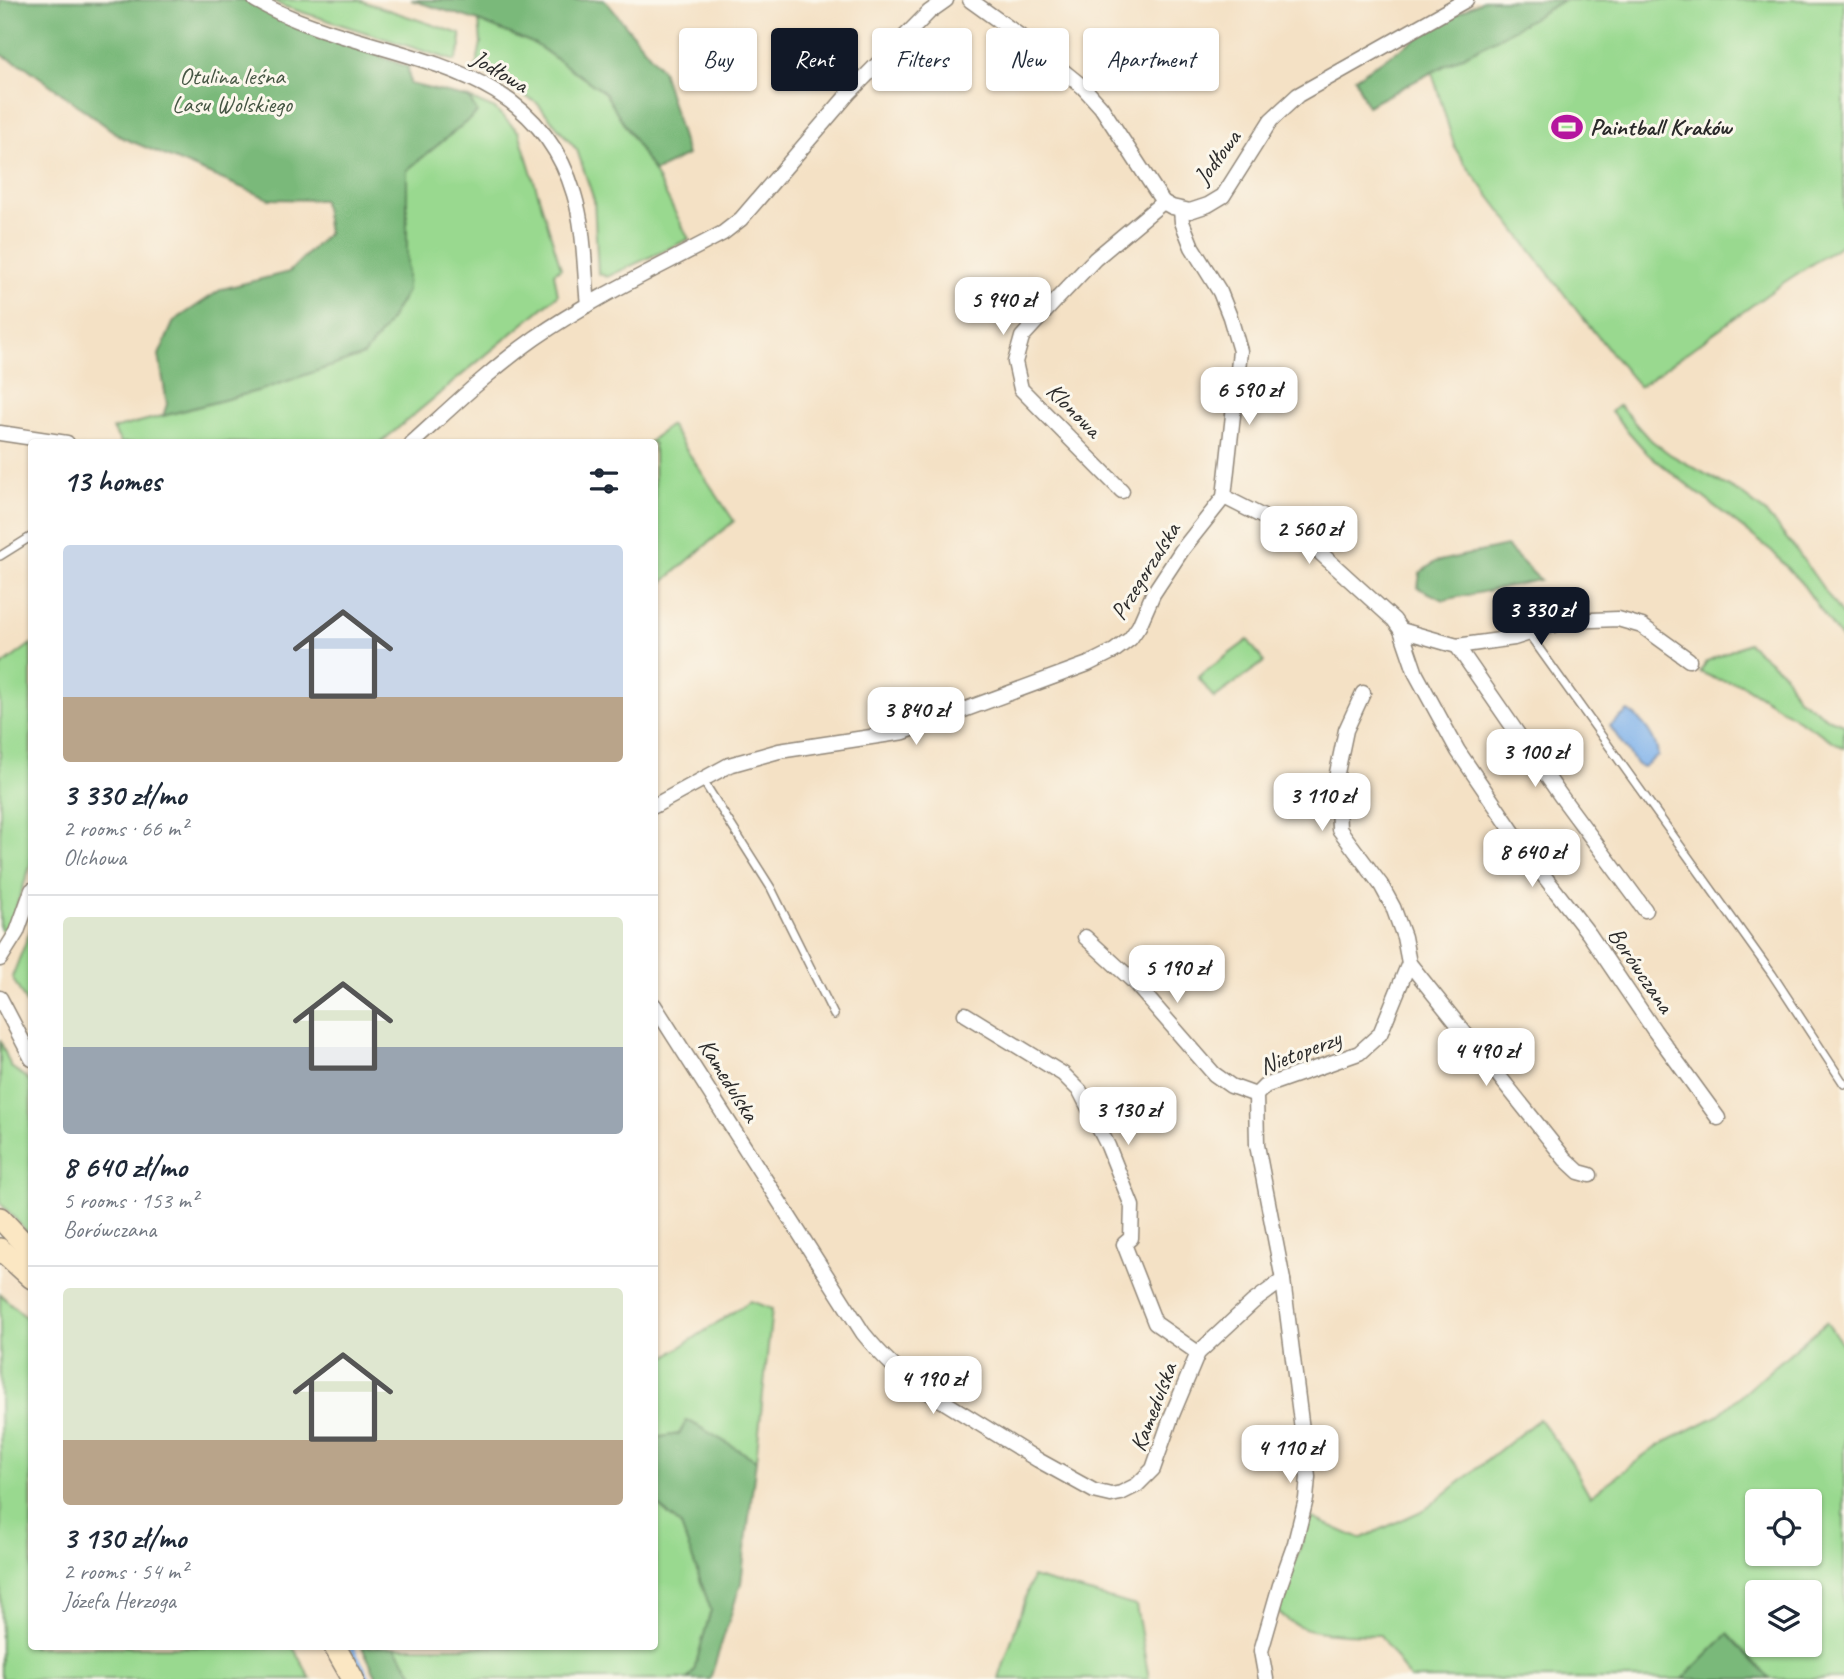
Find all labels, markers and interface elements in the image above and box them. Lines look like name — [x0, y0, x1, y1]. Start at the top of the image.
chip: Buy — [679, 28, 757, 91]
chip: Rent — [771, 28, 858, 91]
chip: Filters — [872, 28, 972, 91]
chip: New — [986, 28, 1069, 91]
chip: Apartment — [1083, 28, 1219, 91]
street label: Jodłowa — [465, 42, 535, 100]
park label: Otulina leśna Lasu Wolskiego — [172, 61, 293, 119]
sports icon: Paintball Kraków — [1550, 110, 1584, 144]
place label: Paintball Kraków — [1590, 112, 1734, 142]
street label: Jodłowa — [1186, 123, 1248, 191]
pin: 5 940 zł — [931, 278, 1075, 337]
text: 5 940 zł — [971, 285, 1035, 314]
pin: 6 590 zł — [1177, 368, 1321, 427]
text: 6 590 zł — [1217, 375, 1281, 404]
street label: Klonowa — [1040, 376, 1110, 446]
text: 13 homes — [63, 462, 161, 500]
icon: filters — [585, 462, 623, 500]
pin: 2 560 zł — [1237, 506, 1381, 566]
text: 2 560 zł — [1276, 514, 1342, 543]
street label: Przegorzalska — [1103, 515, 1188, 625]
pin: 3 330 zł — [1469, 588, 1613, 647]
icon: home — [280, 591, 406, 717]
text: 3 330 zł — [1509, 595, 1573, 624]
pin: 3 840 zł — [844, 688, 988, 747]
text: 3 840 zł — [884, 695, 948, 724]
pin: 3 100 zł — [1463, 730, 1607, 789]
text: 3 100 zł — [1503, 737, 1567, 766]
pin: 3 110 zł — [1250, 774, 1394, 833]
text: 3 330 zł/mo — [63, 776, 186, 814]
text: 3 110 zł — [1290, 781, 1354, 810]
text: 2 rooms · 66 m² — [63, 814, 187, 843]
pin: 8 640 zł — [1460, 830, 1604, 889]
text: 8 640 zł — [1499, 837, 1565, 866]
text: Olchowa — [63, 843, 126, 872]
street label: Borówczana — [1601, 921, 1681, 1020]
pin: 5 190 zł — [1105, 946, 1249, 1005]
text: 5 190 zł — [1145, 953, 1209, 982]
icon: home — [280, 963, 406, 1089]
street label: Nietoperzy — [1255, 1022, 1347, 1081]
pin: 4 490 zł — [1414, 1028, 1558, 1088]
street label: Kamedulska — [692, 1033, 767, 1128]
text: 4 490 zł — [1454, 1036, 1518, 1065]
pin: 3 130 zł — [1056, 1088, 1200, 1147]
text: 3 130 zł — [1096, 1095, 1160, 1124]
text: 8 640 zł/mo — [63, 1148, 187, 1186]
text: 5 rooms · 153 m² — [63, 1186, 198, 1215]
text: Borówczana — [63, 1215, 156, 1244]
icon: home — [280, 1334, 406, 1460]
pin: 4 190 zł — [861, 1356, 1005, 1416]
street label: Kamedulska — [1122, 1357, 1184, 1456]
text: 4 190 zł — [901, 1364, 965, 1393]
pin: 4 110 zł — [1218, 1426, 1362, 1485]
text: 4 110 zł — [1258, 1433, 1322, 1462]
map controls — [1745, 1489, 1822, 1657]
button: locate — [1745, 1489, 1822, 1566]
text: 3 130 zł/mo — [63, 1519, 186, 1557]
text: 2 rooms · 54 m² — [63, 1557, 187, 1586]
button: layers — [1745, 1580, 1822, 1657]
text: Józefa Herzoga — [63, 1586, 176, 1615]

